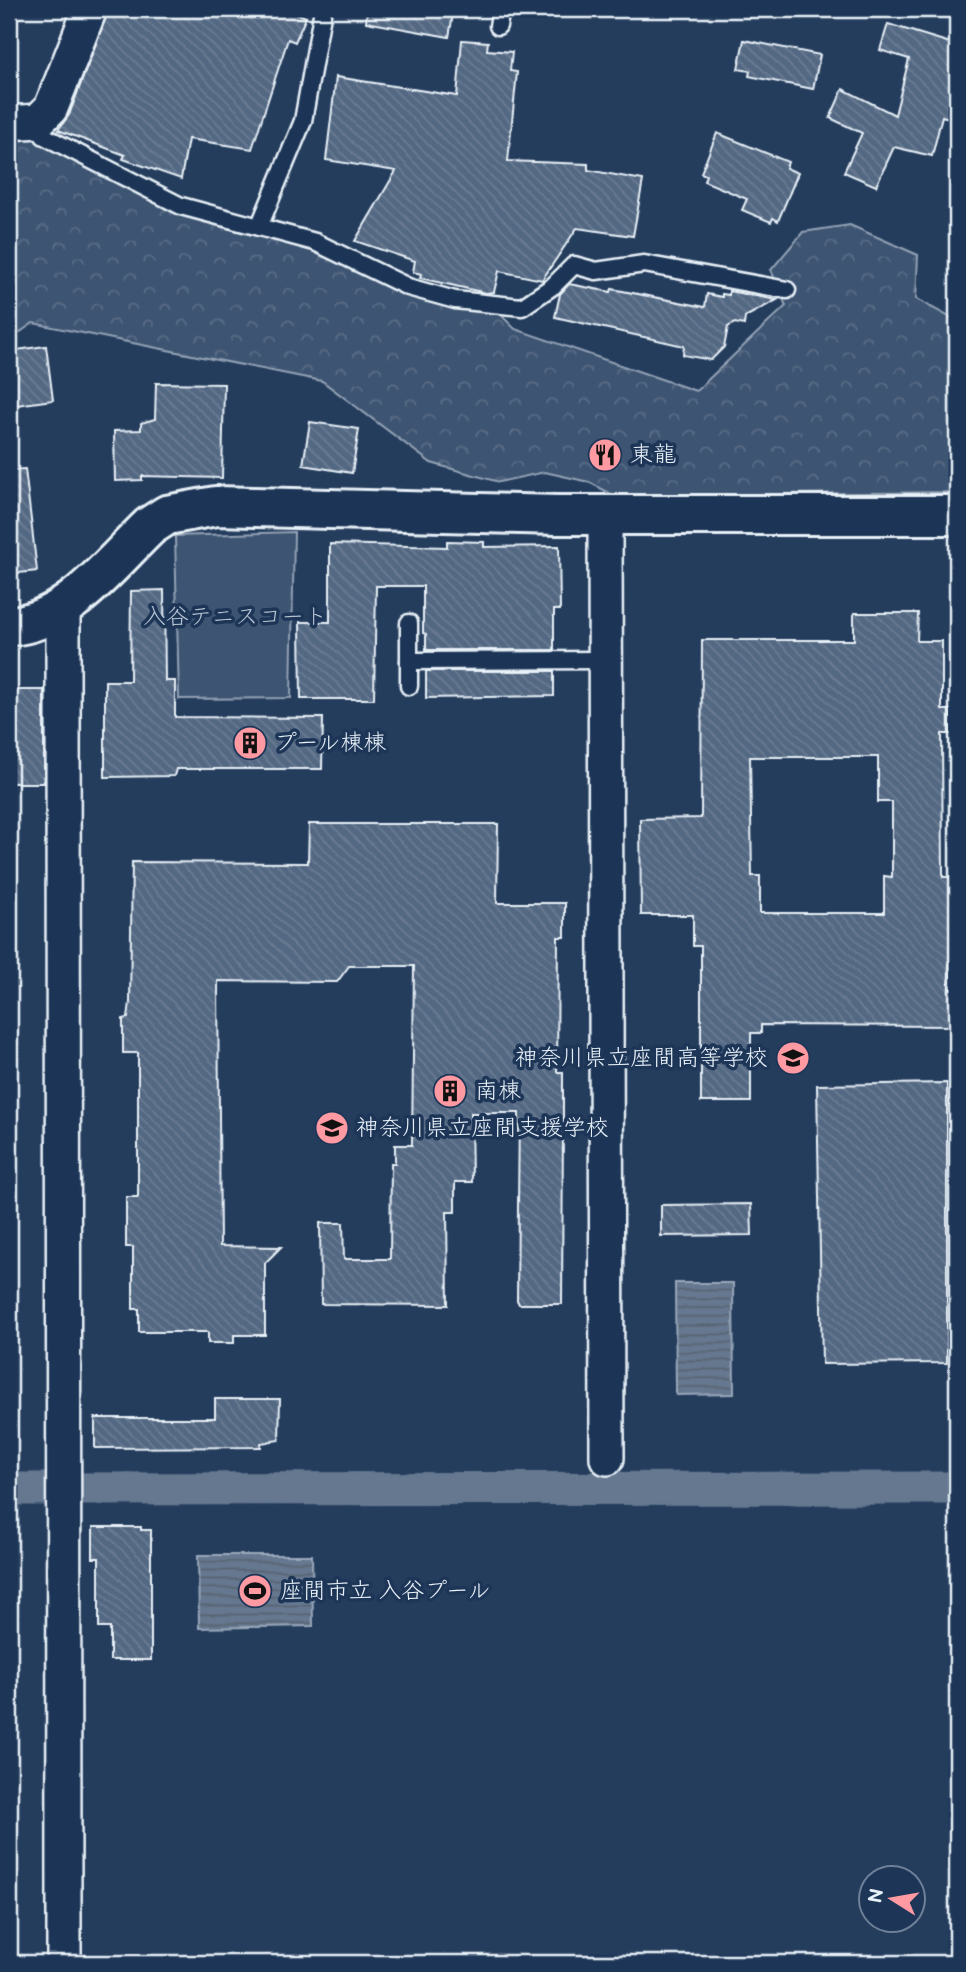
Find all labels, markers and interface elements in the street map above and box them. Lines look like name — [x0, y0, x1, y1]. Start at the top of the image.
restaurant icon: 東龍 — [586, 436, 624, 474]
place label: 東龍 — [630, 441, 676, 469]
park label: 入谷テニスコート — [143, 603, 327, 631]
building icon: プール棟棟 — [231, 724, 269, 762]
place label: プール棟棟 — [274, 729, 386, 757]
school or university icon: 神奈川県立座間高等学校 — [774, 1039, 812, 1077]
place label: 神奈川県立座間高等学校 — [515, 1044, 768, 1072]
building icon: 南棟 — [431, 1072, 469, 1110]
place label: 南棟 — [475, 1077, 521, 1105]
school or university icon: 神奈川県立座間支援学校 — [313, 1109, 351, 1147]
place label: 神奈川県立座間支援学校 — [356, 1114, 609, 1142]
sports icon: 座間市立 入谷プール — [236, 1572, 274, 1610]
place label: 座間市立 入谷プール — [280, 1577, 490, 1605]
north arrow — [858, 1864, 928, 1934]
text: N — [864, 1887, 889, 1905]

